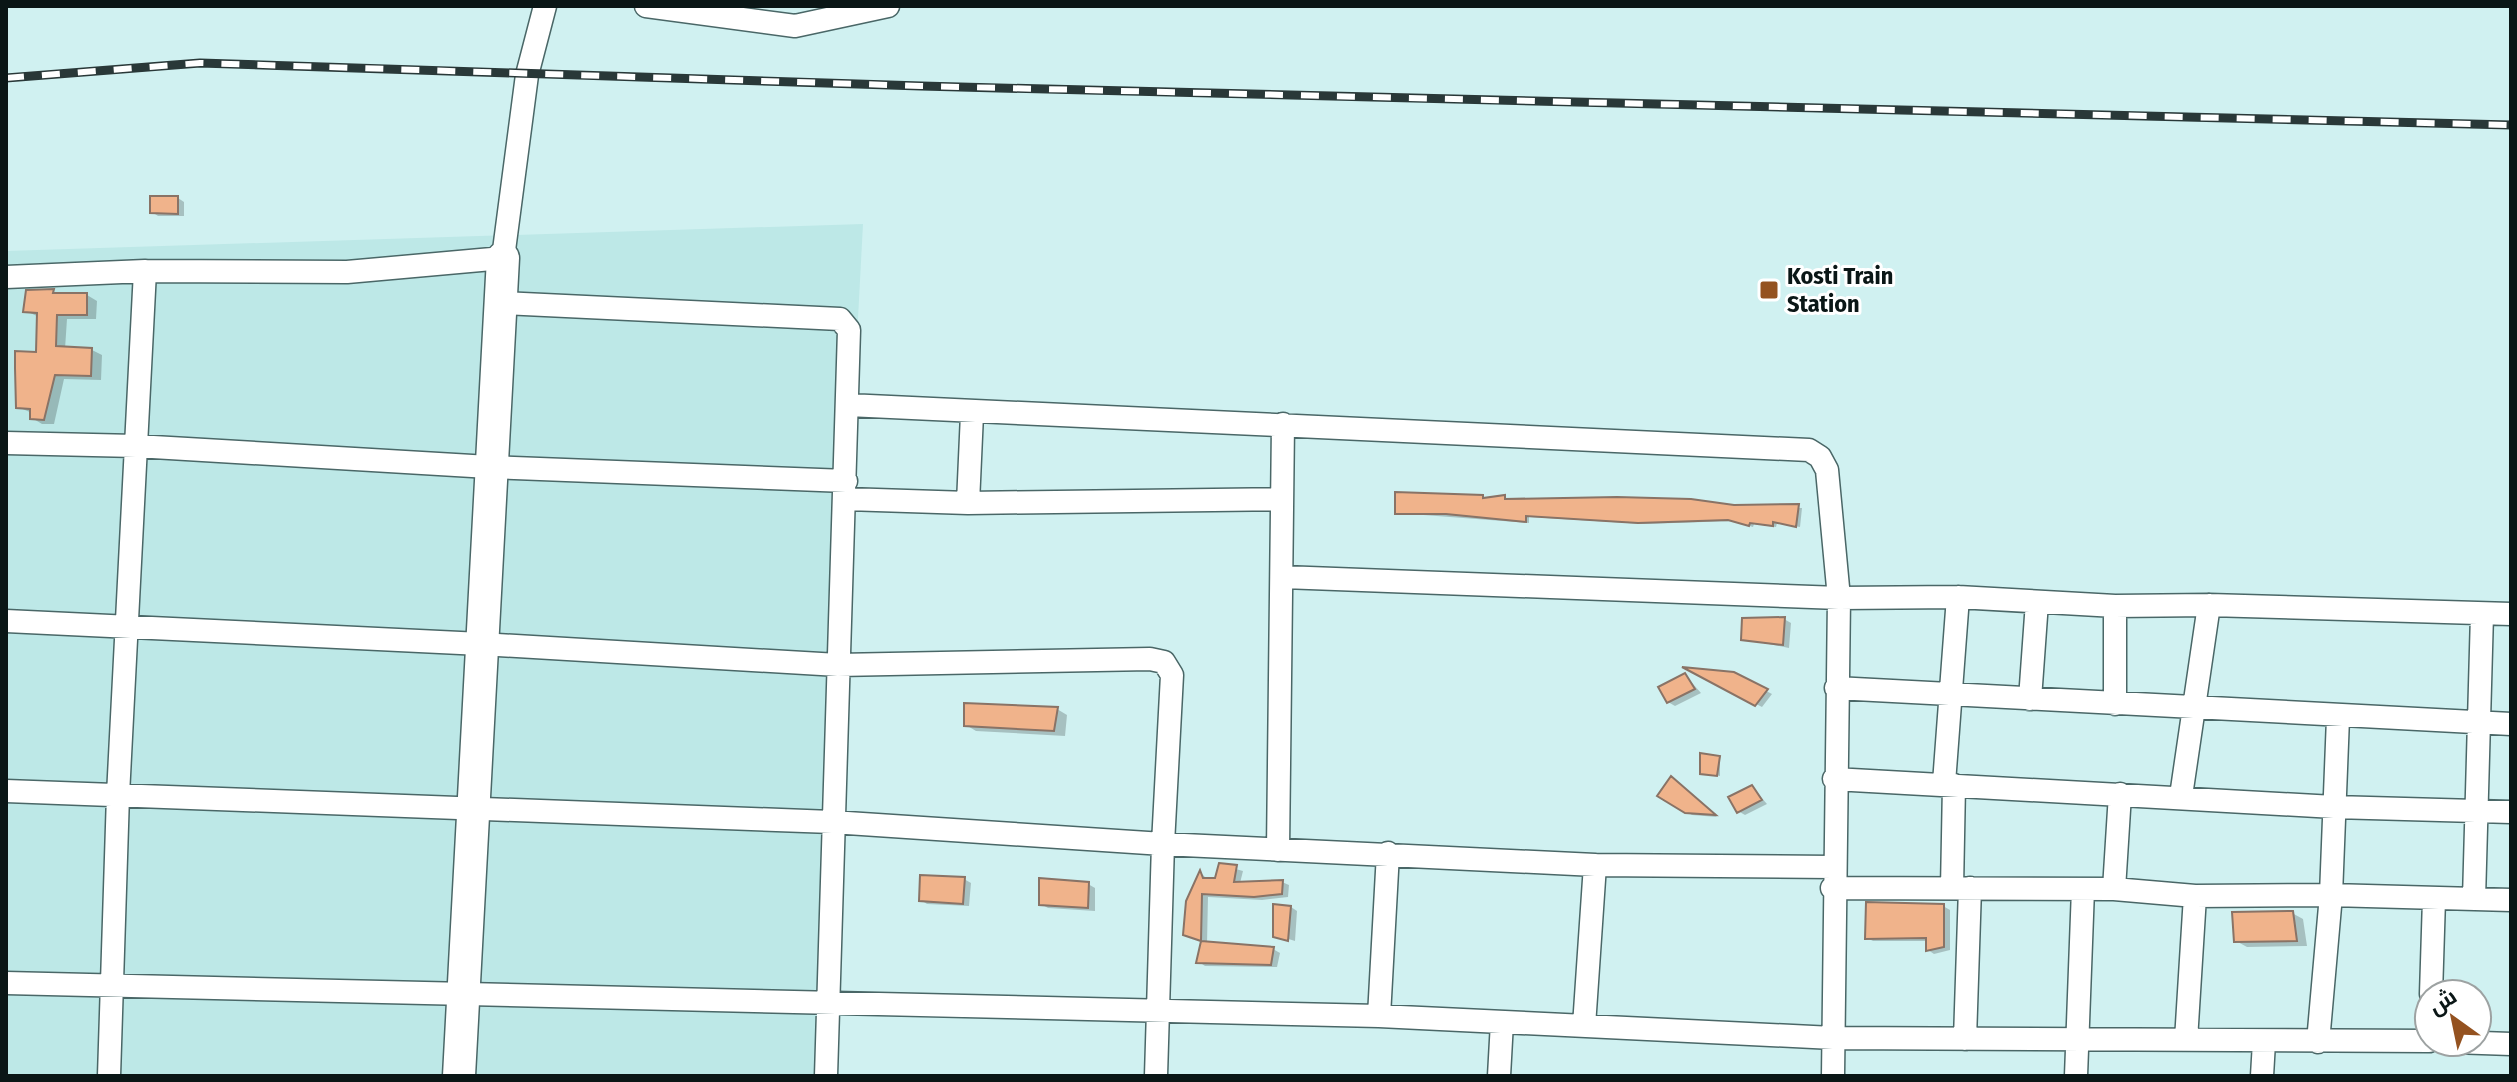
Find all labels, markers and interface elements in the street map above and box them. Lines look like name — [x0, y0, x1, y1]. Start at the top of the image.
place label: Kosti Train Station — [1787, 262, 1893, 318]
marker: Kosti Train Station — [1758, 279, 1780, 301]
north arrow — [2413, 978, 2493, 1058]
text: ش — [2423, 983, 2462, 1021]

